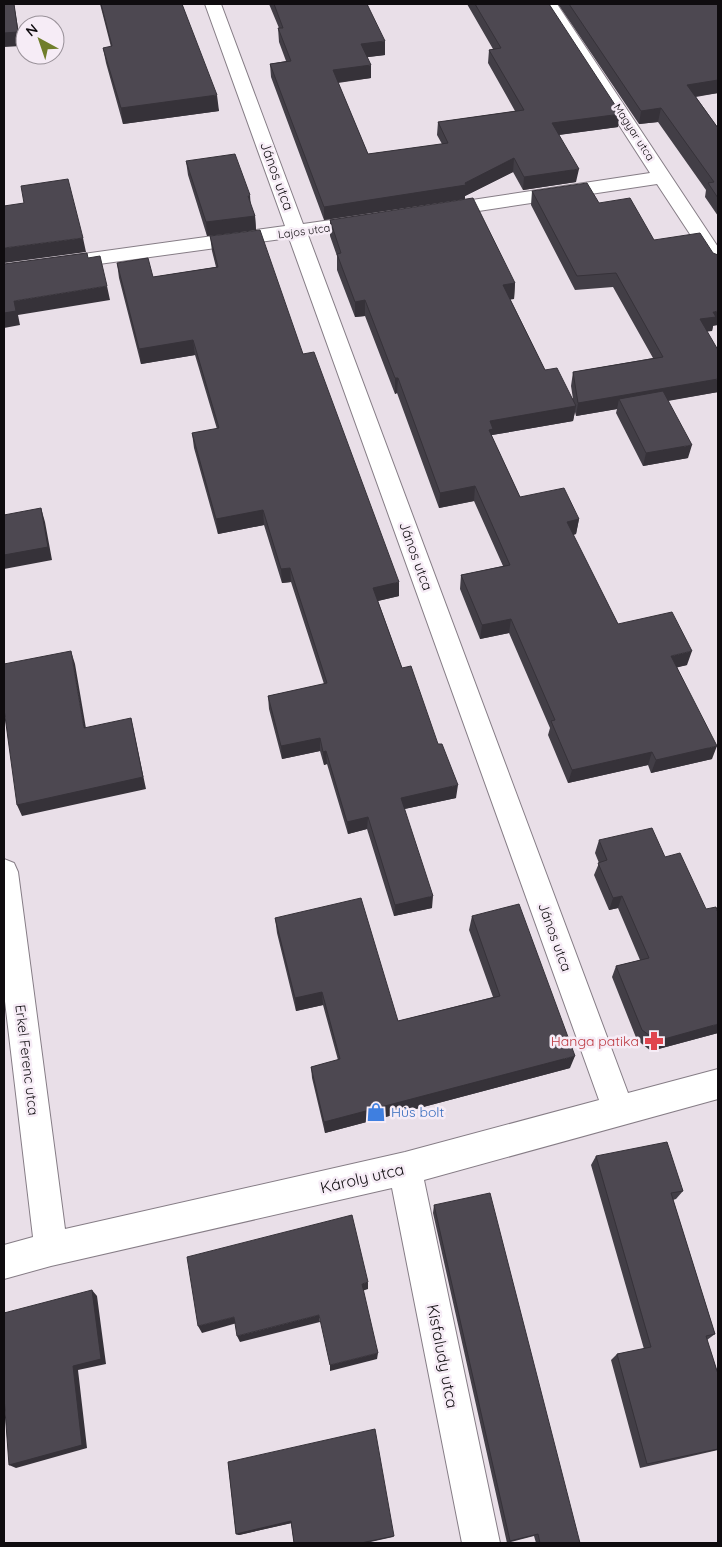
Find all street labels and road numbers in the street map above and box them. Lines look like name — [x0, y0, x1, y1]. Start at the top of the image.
street label: Magyar utca — [610, 101, 658, 163]
street label: János utca — [256, 139, 298, 213]
street label: Lajos utca — [277, 220, 331, 242]
street label: János utca — [395, 519, 437, 593]
street label: János utca — [534, 900, 576, 974]
street label: Erkel Ferenc utca — [11, 1003, 43, 1117]
street label: Károly utca — [318, 1159, 406, 1197]
street label: Kisfaludy utca — [423, 1302, 463, 1410]

